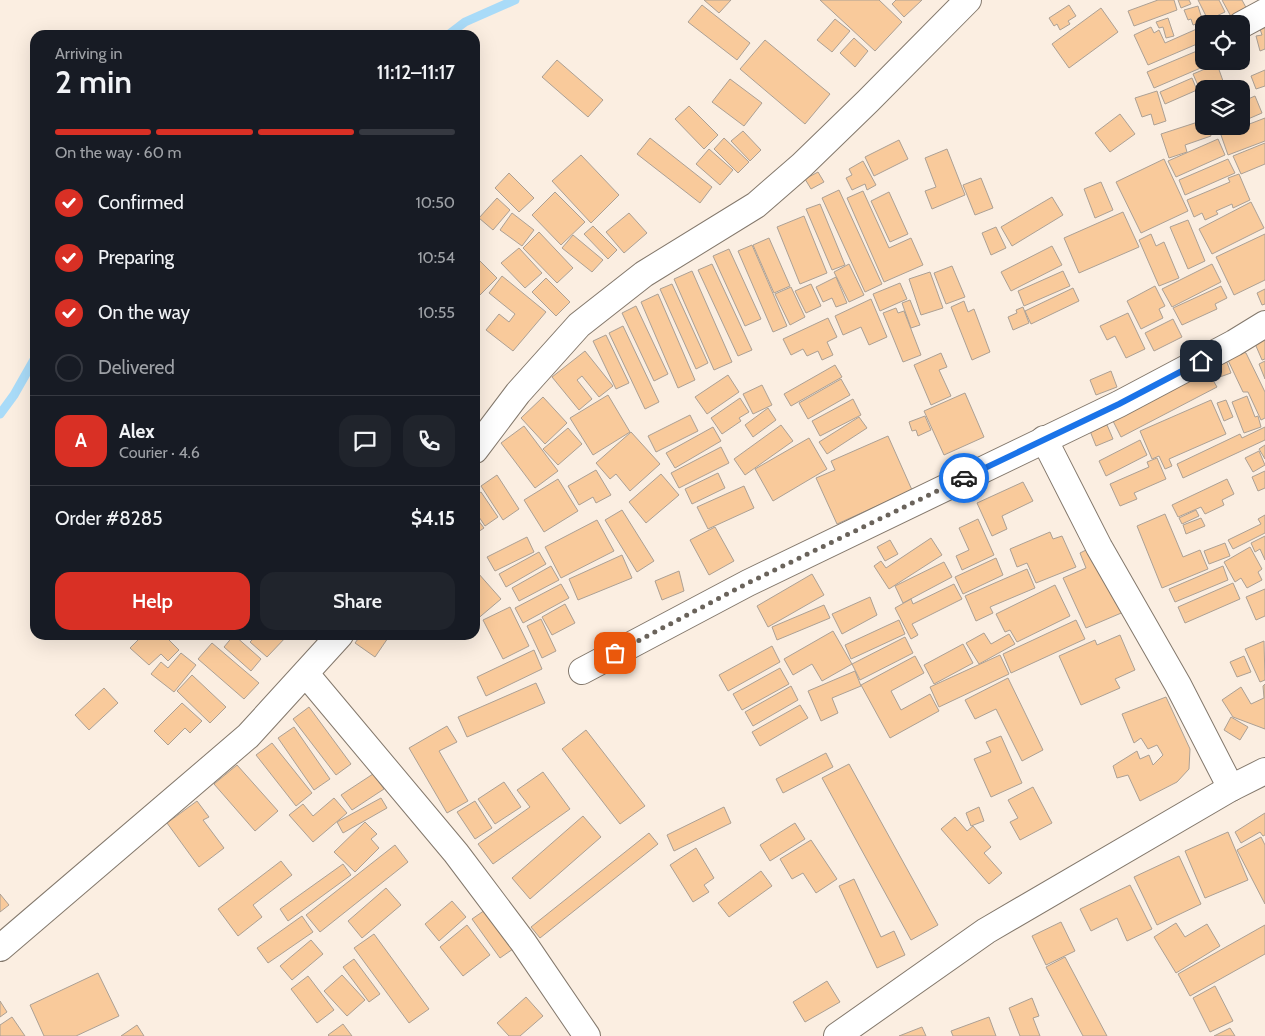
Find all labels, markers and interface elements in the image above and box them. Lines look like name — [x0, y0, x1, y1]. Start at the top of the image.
map controls — [1195, 15, 1250, 135]
button: locate — [1195, 15, 1250, 70]
text: Arriving in — [55, 44, 122, 63]
text: 11:12–11:17 — [377, 61, 455, 84]
text: 2 min — [55, 62, 132, 101]
button: layers — [1195, 80, 1250, 135]
text: On the way · 60 m — [55, 143, 181, 162]
icon: check — [55, 189, 83, 217]
text: Confirmed — [98, 191, 184, 214]
text: 10:50 — [415, 193, 455, 212]
icon: check — [55, 244, 83, 272]
text: Preparing — [98, 246, 174, 269]
text: 10:54 — [417, 248, 455, 267]
icon: check — [55, 299, 83, 327]
text: On the way — [98, 301, 190, 324]
text: 10:55 — [418, 303, 455, 322]
pin — [1180, 340, 1222, 382]
icon: home — [1187, 347, 1215, 375]
text: Delivered — [98, 356, 175, 379]
button: chat — [339, 415, 391, 467]
button: phone — [403, 415, 455, 467]
text: Alex — [119, 420, 155, 443]
text: A — [75, 429, 87, 452]
text: Courier · 4.6 — [119, 443, 200, 462]
courier — [939, 453, 989, 503]
icon: car — [950, 464, 978, 492]
text: Order #8285 — [55, 507, 162, 530]
text: $4.15 — [411, 507, 455, 530]
button: Help — [55, 572, 250, 630]
button: Share — [260, 572, 455, 630]
pin — [594, 632, 636, 674]
icon: bag — [601, 639, 629, 667]

